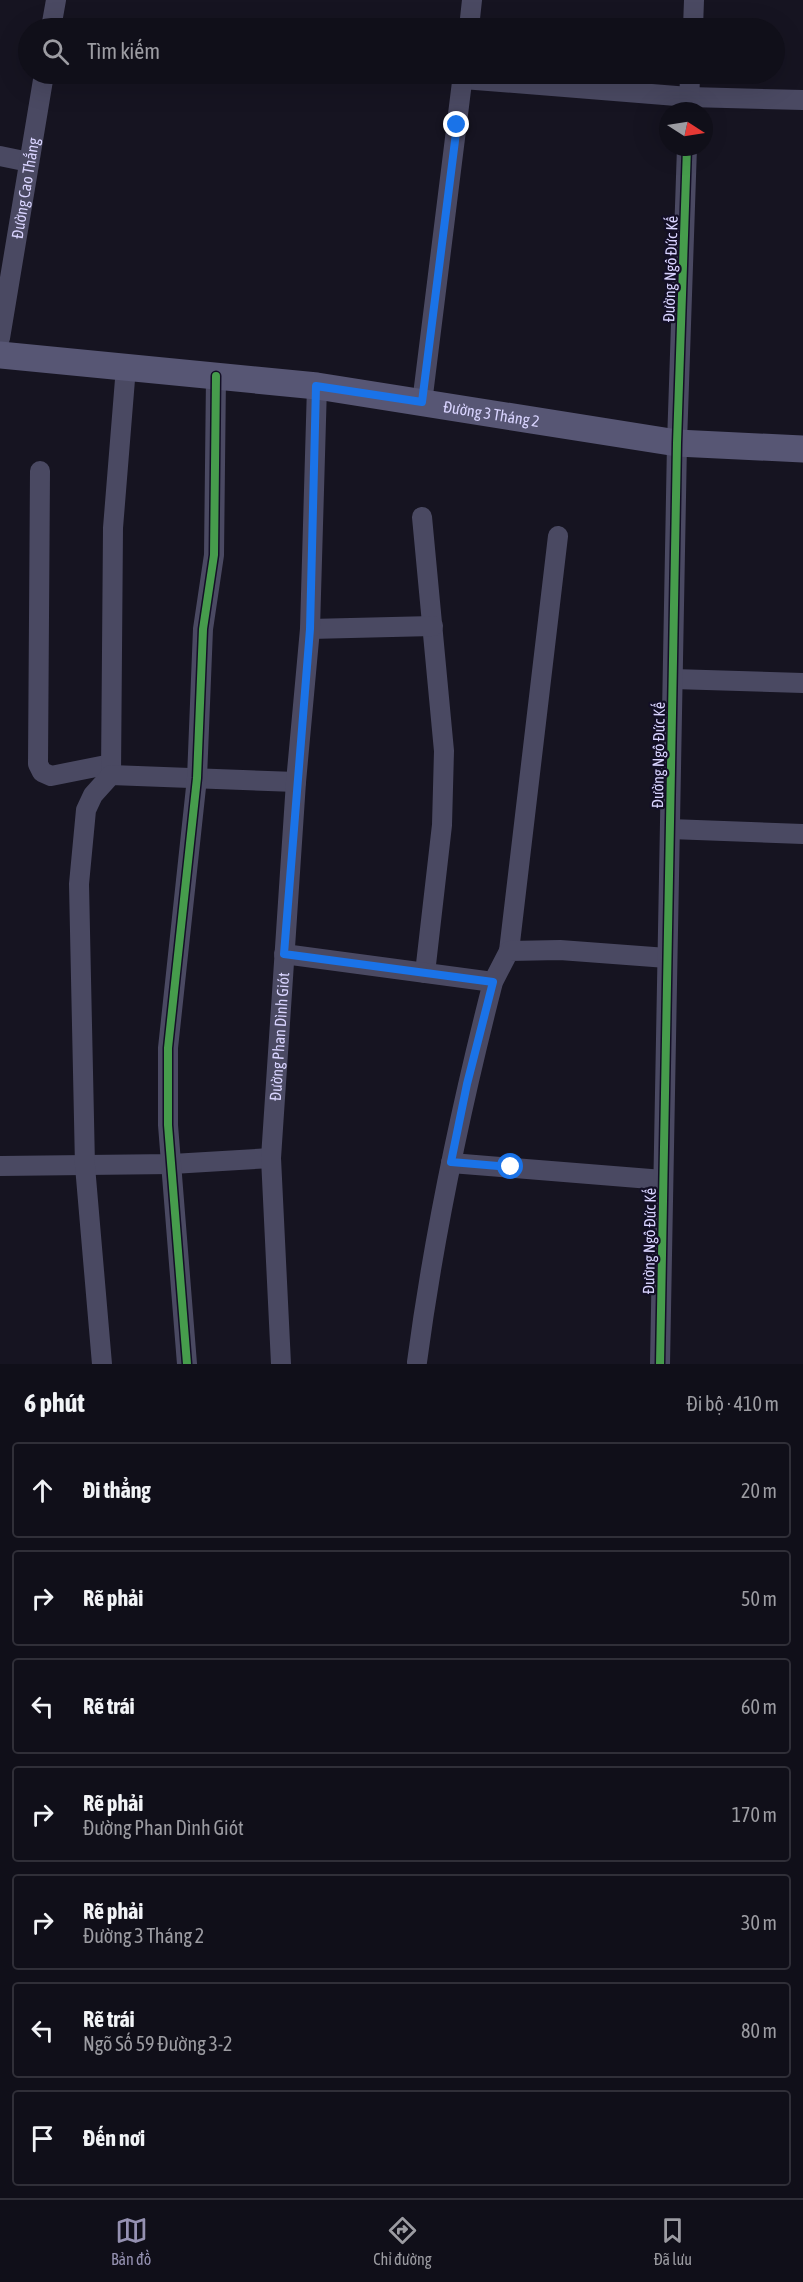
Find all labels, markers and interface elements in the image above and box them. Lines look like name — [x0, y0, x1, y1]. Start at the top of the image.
search box — [18, 18, 785, 84]
icon: search — [39, 35, 72, 68]
text: Tìm kiếm — [87, 38, 160, 64]
north arrow — [659, 102, 713, 156]
route end — [443, 111, 469, 137]
street label: Đường Cao Thắng — [8, 136, 43, 240]
street label: Đường Ngô Đức Kế — [658, 216, 682, 322]
street label: Đường 3 Tháng 2 — [442, 397, 541, 430]
street label: Đường Ngô Đức Kế — [647, 702, 669, 808]
street label: Đường Phan Dình Giót — [266, 971, 292, 1101]
route start — [497, 1153, 523, 1179]
street label: Đường Ngô Đức Kế — [638, 1188, 660, 1294]
text: 6 phút — [24, 1388, 85, 1418]
text: Đi bộ · 410 m — [686, 1392, 779, 1415]
icon: ahead — [26, 1474, 59, 1507]
text: Đi thẳng — [83, 1477, 151, 1503]
text: 20 m — [741, 1479, 777, 1502]
icon: right — [26, 1582, 59, 1615]
text: Rẽ phải — [83, 1585, 143, 1611]
text: 50 m — [741, 1587, 777, 1610]
icon: left — [26, 1690, 59, 1723]
text: Rẽ trái — [83, 1693, 135, 1719]
text: 60 m — [741, 1695, 777, 1718]
text: Rẽ phải — [83, 1790, 143, 1816]
icon: right — [26, 1798, 59, 1831]
text: 170 m — [732, 1803, 777, 1826]
text: Đường Phan Dình Giót — [83, 1816, 244, 1839]
text: Rẽ phải — [83, 1898, 143, 1924]
icon: right — [26, 1906, 59, 1939]
text: 30 m — [741, 1911, 777, 1934]
text: Đường 3 Tháng 2 — [83, 1924, 204, 1947]
text: Rẽ trái — [83, 2006, 135, 2032]
icon: left — [26, 2014, 59, 2047]
text: 80 m — [741, 2019, 777, 2042]
text: Ngõ Số 59 Đường 3-2 — [83, 2032, 232, 2055]
icon: arrive — [26, 2122, 59, 2155]
text: Đến nơi — [83, 2125, 145, 2151]
tab: Bản đồ — [111, 2214, 151, 2268]
tab: Chỉ đường — [373, 2214, 432, 2268]
tab: Đã lưu — [654, 2214, 692, 2268]

